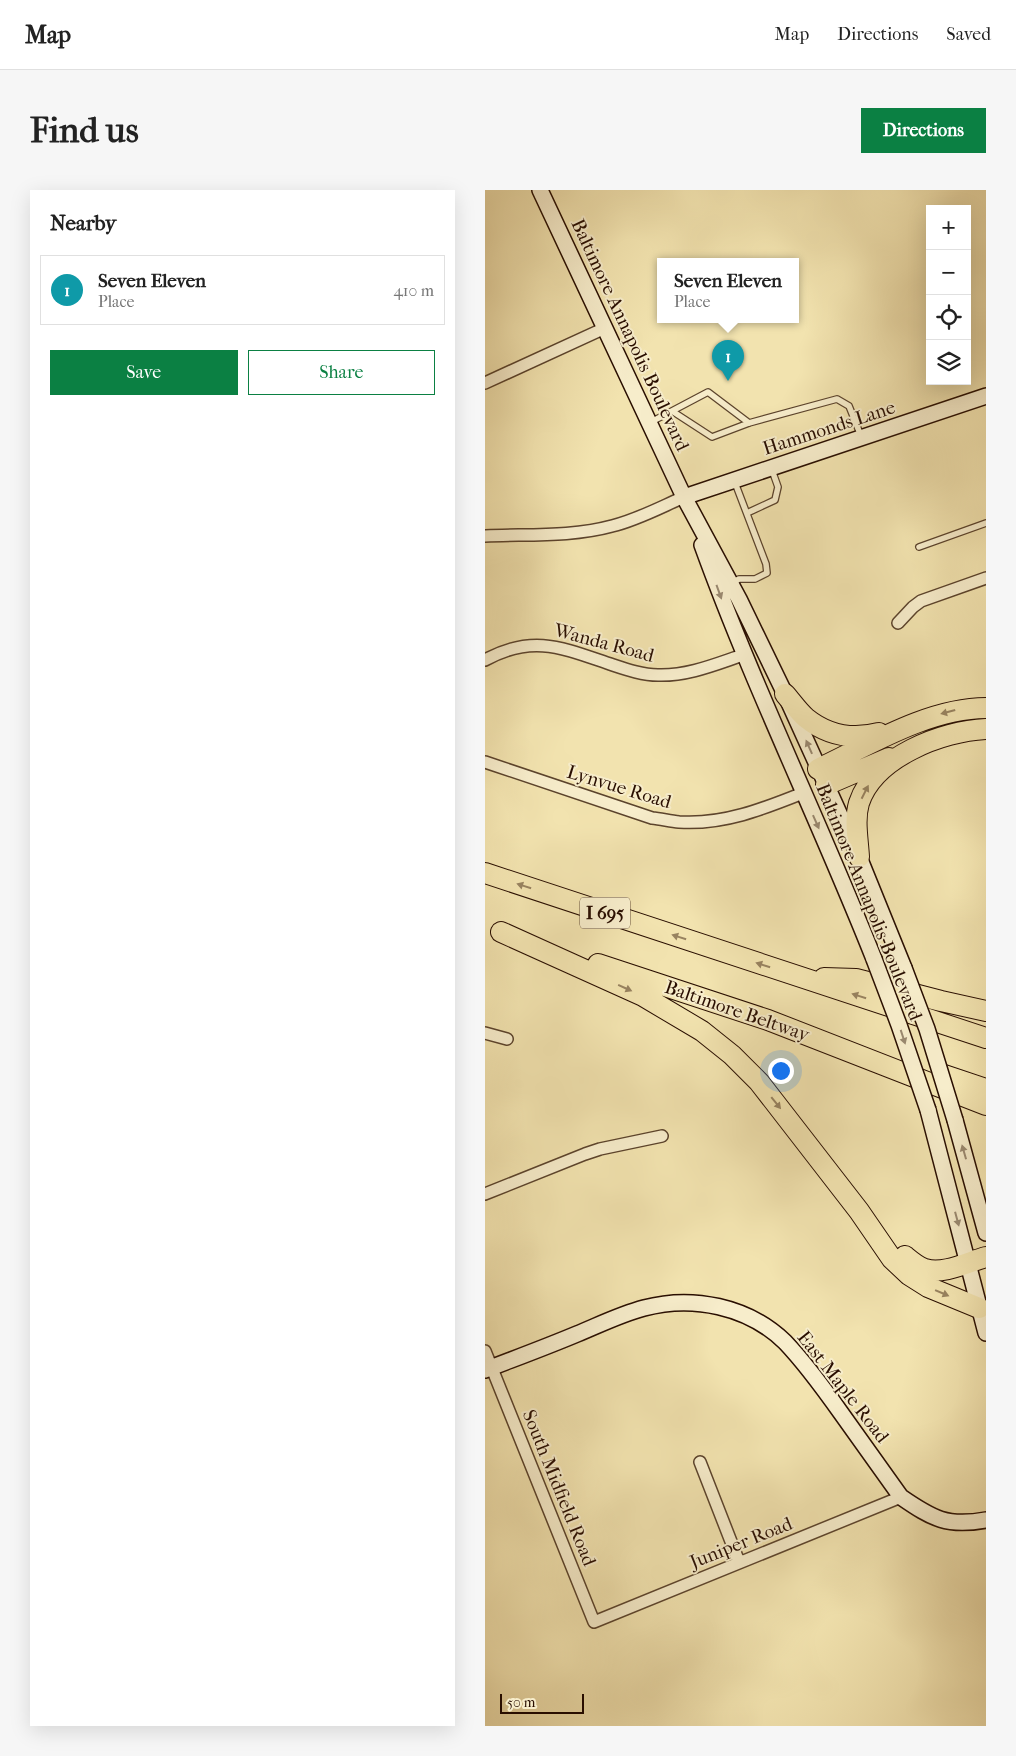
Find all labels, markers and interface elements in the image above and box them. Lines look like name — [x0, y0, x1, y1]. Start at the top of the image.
text: Map — [25, 21, 71, 49]
text: Map — [775, 24, 809, 45]
text: Directions — [837, 24, 918, 45]
text: Saved — [946, 24, 991, 45]
button: Directions — [861, 108, 986, 153]
text: Find us — [30, 110, 139, 151]
map controls — [926, 205, 971, 385]
button: + — [926, 205, 971, 250]
text: Nearby — [50, 211, 116, 235]
street label: Baltimore Annapolis Boulevard — [566, 215, 694, 455]
button: − — [926, 250, 971, 295]
popup — [657, 258, 799, 323]
text: Seven Eleven — [98, 270, 206, 292]
text: Seven Eleven — [674, 270, 782, 292]
text: 1 — [64, 281, 70, 300]
text: 410 m — [393, 281, 434, 300]
text: Place — [98, 292, 134, 311]
text: Place — [674, 292, 710, 311]
button: locate — [926, 295, 971, 340]
pin: 1 — [712, 340, 744, 381]
button: layers — [926, 340, 971, 385]
button: Save — [50, 350, 238, 395]
button: Share — [248, 350, 435, 395]
street label: Hammonds Lane — [760, 396, 898, 460]
one-way arrow — [715, 585, 723, 600]
street label: Wanda Road — [551, 619, 657, 667]
one-way arrow — [941, 709, 956, 717]
one-way arrow — [804, 740, 812, 754]
street label: Lynvue Road — [564, 761, 674, 813]
street label: Baltimore Annapolis Boulevard — [811, 780, 927, 1024]
one-way arrow — [861, 785, 869, 799]
one-way arrow — [812, 815, 820, 829]
one-way arrow — [517, 882, 532, 889]
road number: I 695 — [580, 898, 630, 928]
one-way arrow — [671, 933, 686, 940]
one-way arrow — [755, 960, 770, 968]
street label: Baltimore Beltway — [662, 976, 813, 1046]
one-way arrow — [618, 985, 632, 993]
one-way arrow — [852, 992, 867, 1000]
one-way arrow — [900, 1030, 908, 1045]
your location — [768, 1058, 794, 1084]
one-way arrow — [771, 1096, 782, 1109]
one-way arrow — [960, 1145, 968, 1160]
one-way arrow — [953, 1212, 961, 1227]
one-way arrow — [935, 1289, 949, 1297]
street label: East Maple Road — [793, 1327, 894, 1448]
street label: South Midfield Road — [518, 1407, 601, 1570]
street label: Juniper Road — [685, 1512, 796, 1574]
scale bar — [500, 1691, 584, 1714]
text: 50 m — [507, 1694, 535, 1711]

